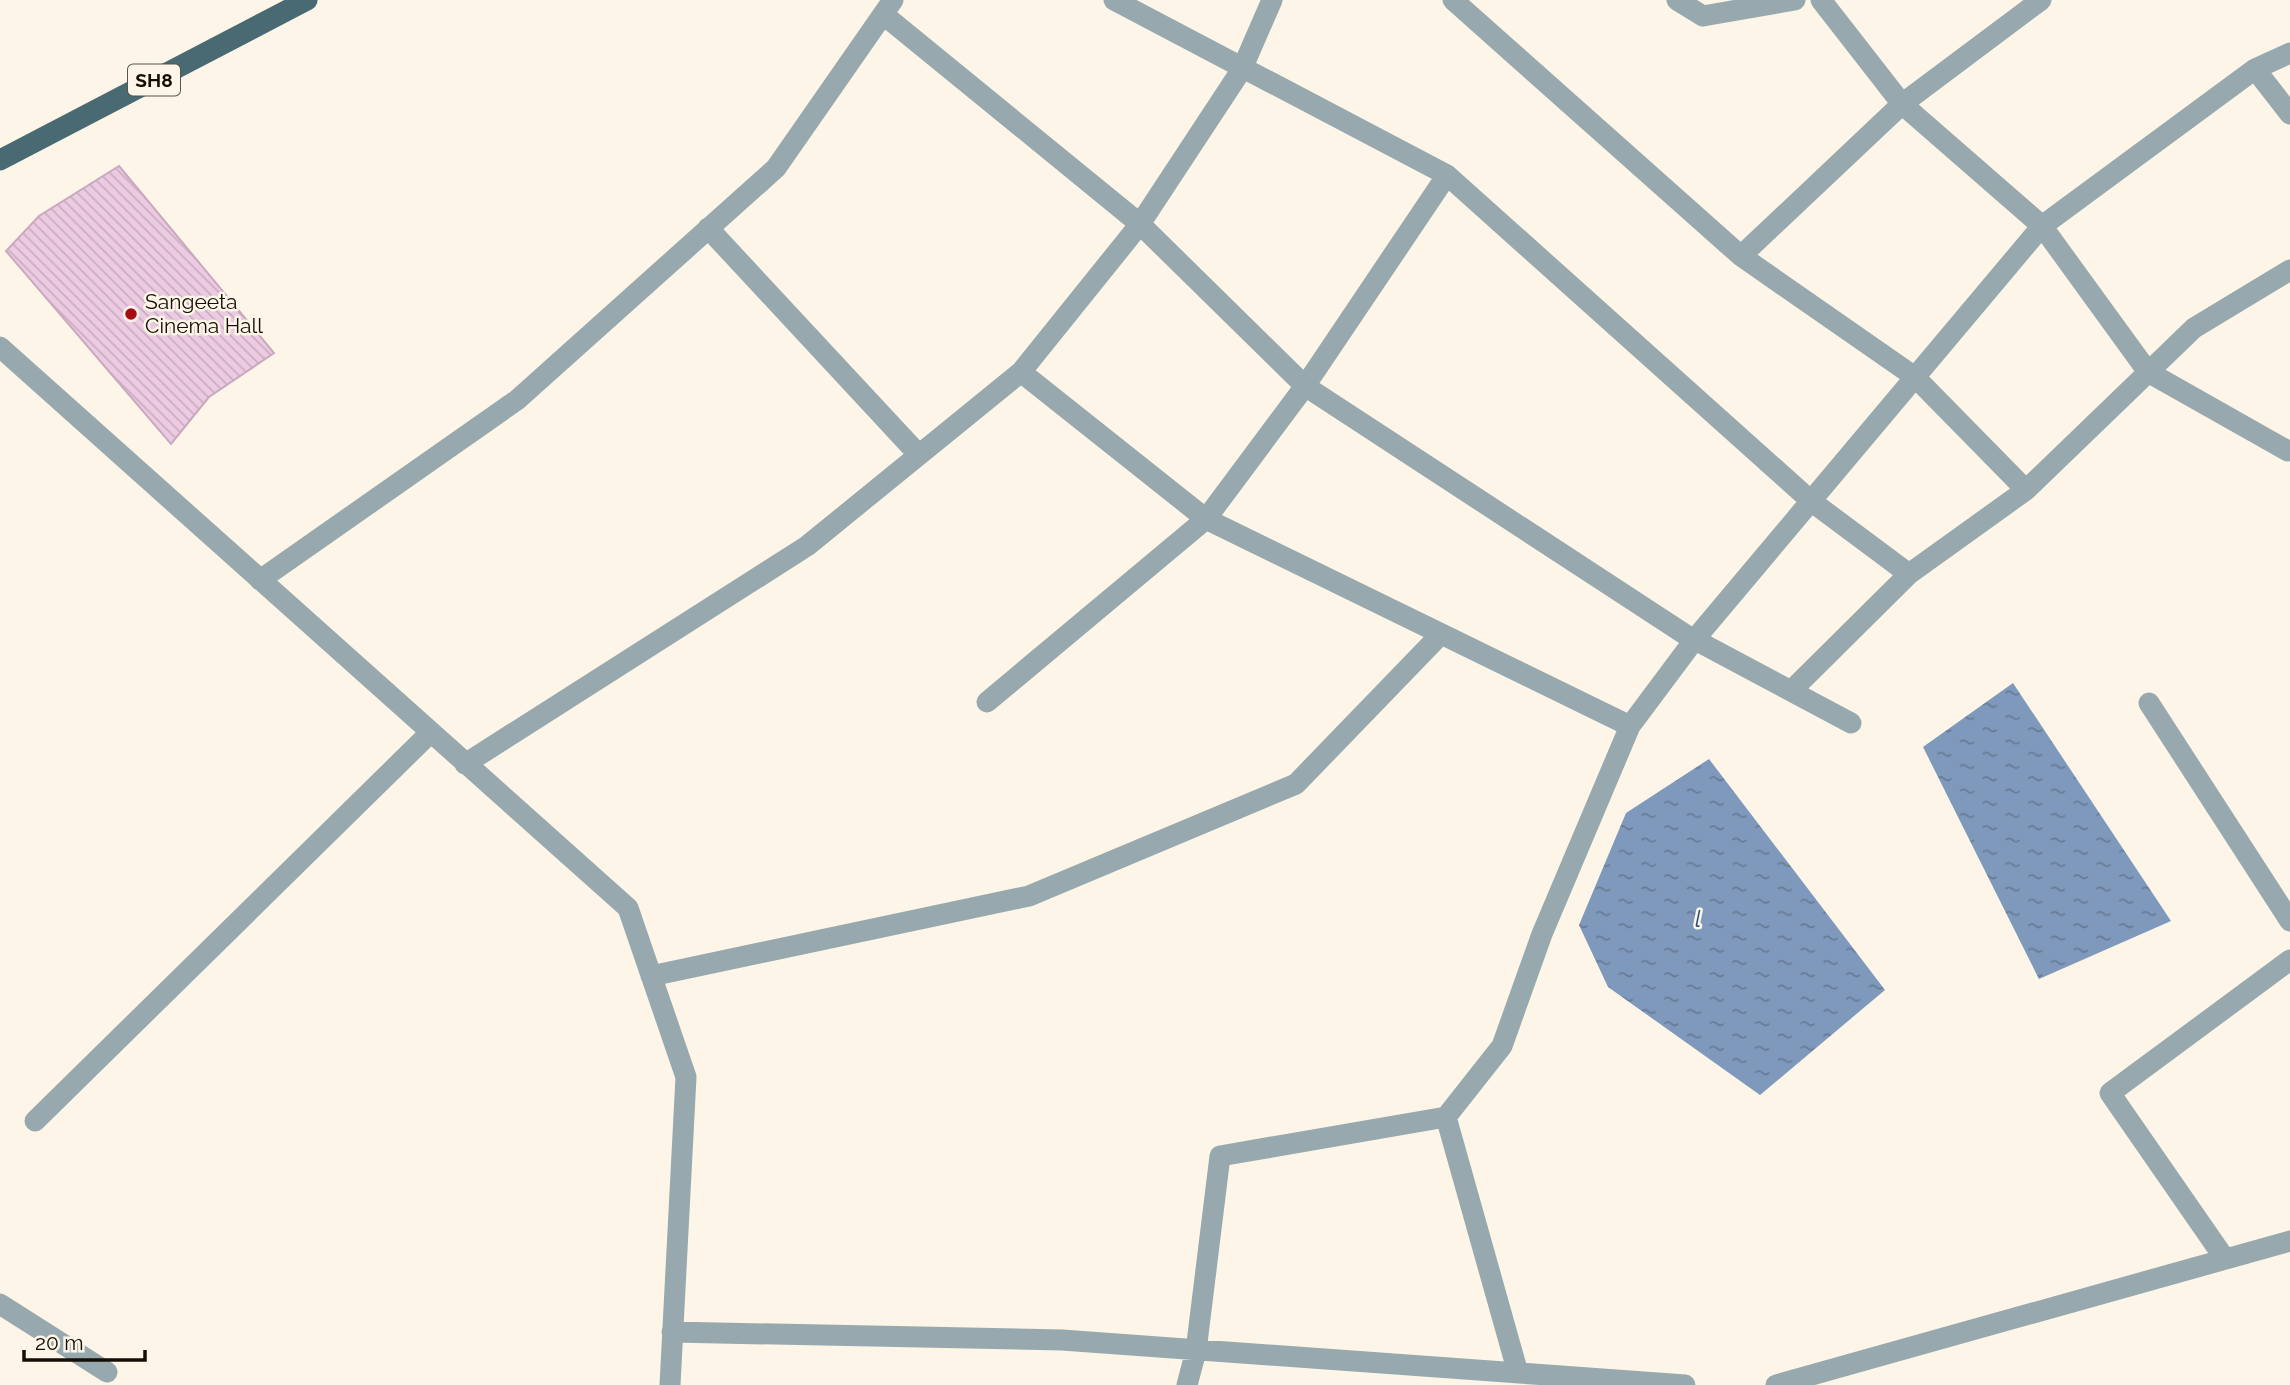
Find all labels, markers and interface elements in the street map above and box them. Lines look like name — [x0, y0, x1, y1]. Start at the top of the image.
road number: SH8 — [128, 64, 180, 96]
place label: Sangeeta Cinema Hall — [145, 289, 263, 338]
marker: Sangeeta Cinema Hall — [123, 306, 139, 322]
water label: l — [1695, 905, 1701, 932]
scale bar — [24, 1318, 145, 1362]
text: 20 m — [35, 1330, 83, 1355]

